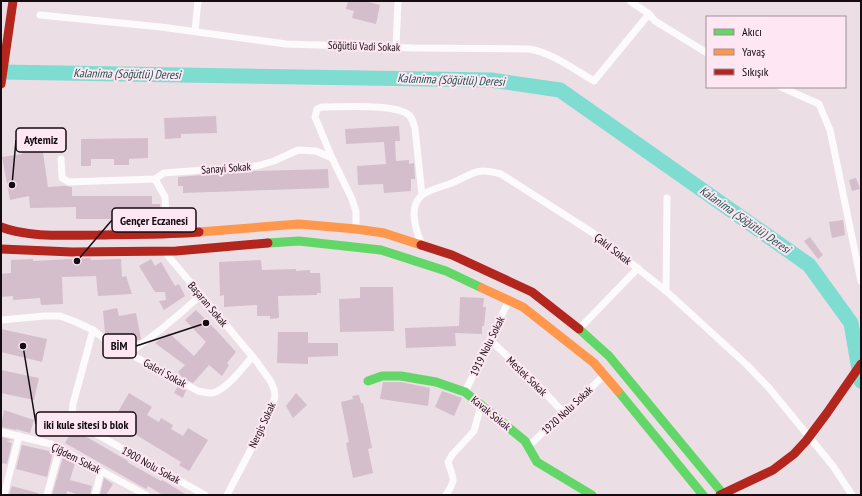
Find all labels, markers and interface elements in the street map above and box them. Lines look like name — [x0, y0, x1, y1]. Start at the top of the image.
legend — [706, 16, 846, 88]
text: Akıcı — [742, 24, 762, 39]
street label: Söğütlü Vadi Sokak — [328, 38, 401, 54]
text: Yavaş — [742, 44, 765, 59]
text: Sıkışık — [742, 64, 769, 79]
water label: Kalanima (Söğütlü) Deresi — [73, 65, 182, 82]
water label: Kalanima (Söğütlü) Deresi — [397, 70, 506, 89]
callout: Aytemiz — [16, 128, 66, 152]
text: Aytemiz — [23, 132, 58, 147]
street label: Sanayi Sokak — [201, 159, 252, 177]
water label: Kalanima (Söğütlü) Deresi — [697, 183, 795, 257]
callout: Gençer Eczanesi — [112, 208, 196, 232]
text: Gençer Eczanesi — [120, 213, 188, 228]
street label: Çakıl Sokak — [592, 230, 635, 268]
street label: Başaran Sokak — [185, 279, 231, 330]
street label: 1919 Nolu Sokak — [466, 313, 508, 378]
callout: BİM — [103, 334, 136, 358]
text: BİM — [111, 338, 127, 353]
street label: Meslek Sokak — [504, 353, 551, 399]
street label: Galeri Sokak — [141, 355, 190, 391]
street label: 1920 Nolu Sokak — [539, 382, 596, 437]
street label: Kavak Sokak — [468, 393, 514, 434]
street label: Nergis Sokak — [245, 399, 279, 450]
callout: iki kule sitesi b blok — [36, 412, 136, 436]
text: iki kule sitesi b blok — [44, 417, 128, 432]
street label: Çiğdem Sokak — [49, 440, 104, 477]
street label: 1900 Nolu Sokak — [119, 443, 183, 487]

